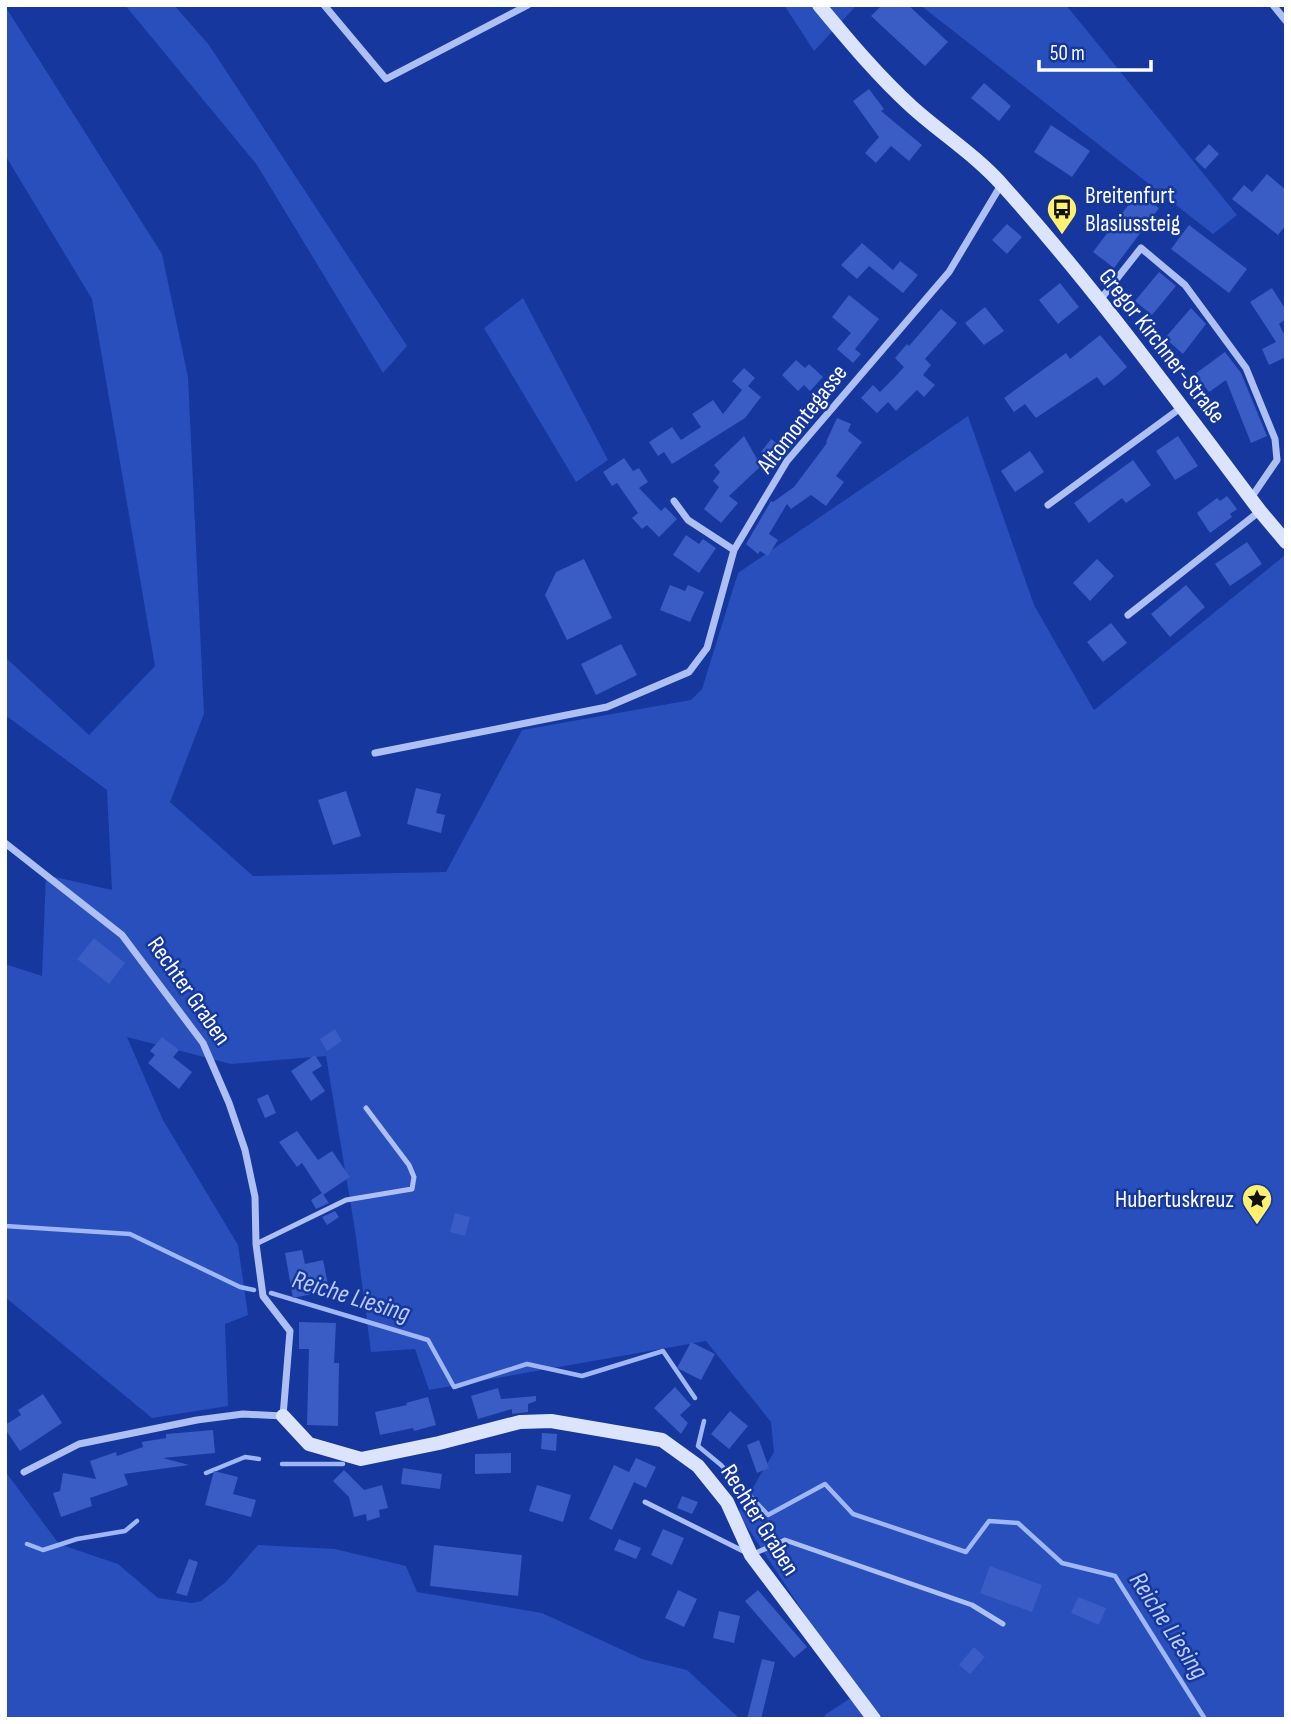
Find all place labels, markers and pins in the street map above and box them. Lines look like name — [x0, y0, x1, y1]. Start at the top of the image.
place label: Breitenfurt Blasiussteig — [1085, 181, 1180, 238]
bus stop icon: Breitenfurt Blasiussteig — [1045, 192, 1079, 236]
place icon: Hubertuskreuz — [1240, 1182, 1274, 1226]
place label: Hubertuskreuz — [1115, 1185, 1234, 1214]

